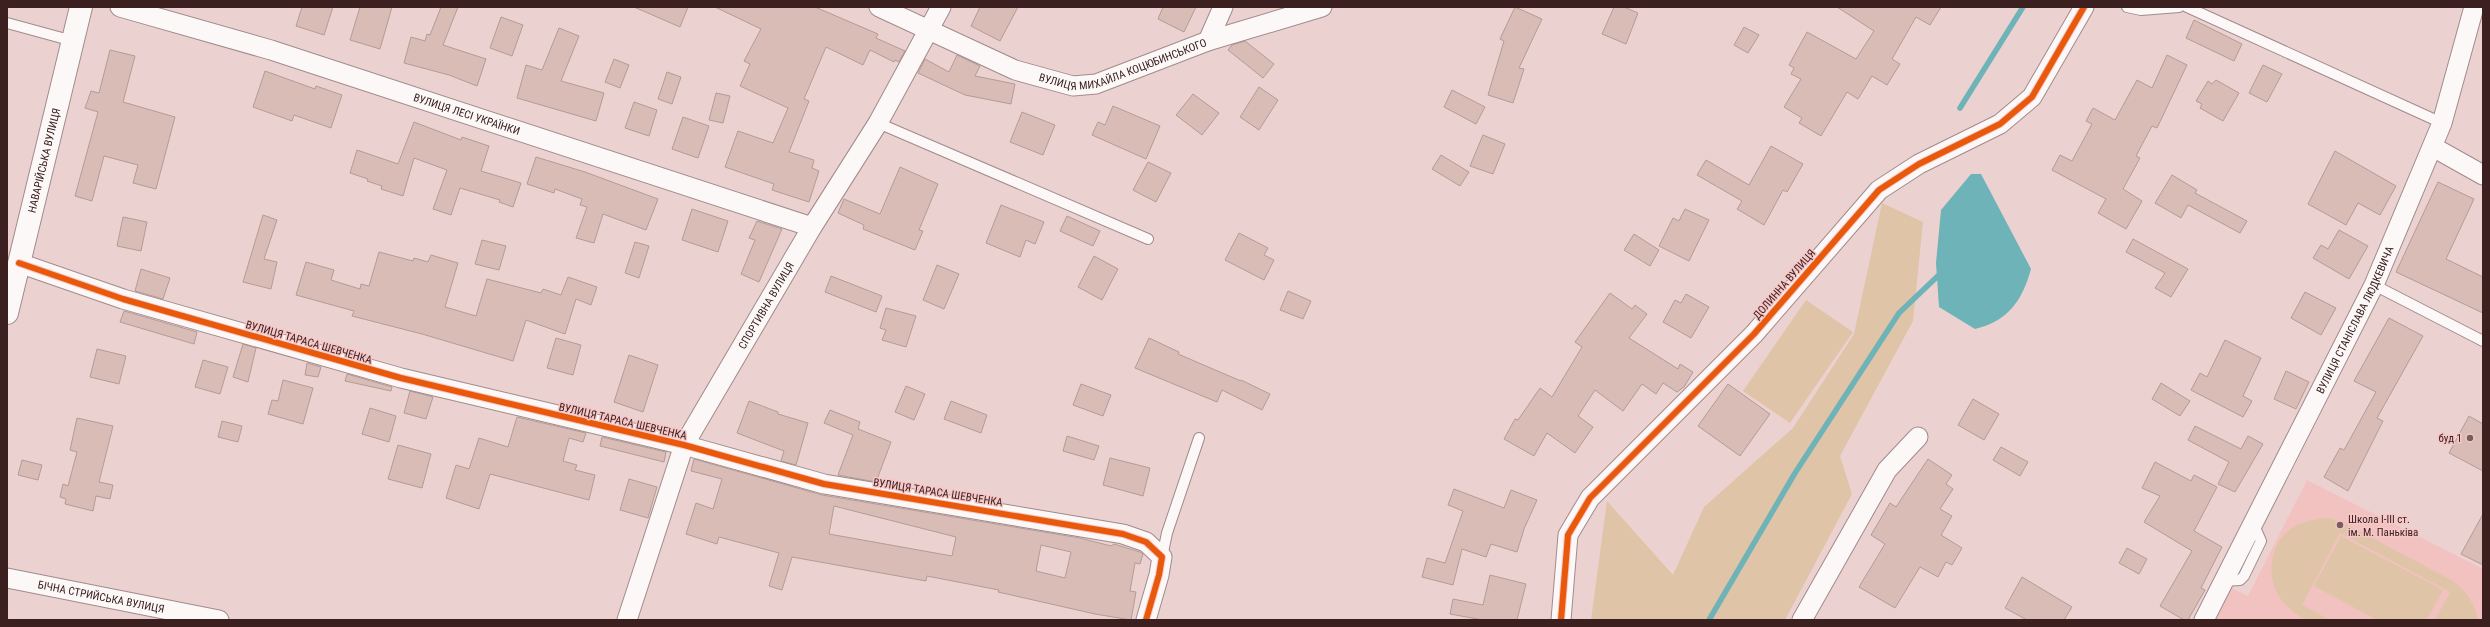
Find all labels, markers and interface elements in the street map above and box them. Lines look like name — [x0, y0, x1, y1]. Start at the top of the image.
street label: ВУЛИЦЯ МИХАЙЛА КОЦЮБИНСЬКОГО — [1037, 36, 1208, 93]
street label: ВУЛИЦЯ ЛЕСІ УКРАЇНКИ — [412, 91, 522, 138]
street label: НАВАРІЙСЬКА ВУЛИЦЯ — [25, 107, 63, 214]
street label: ВУЛИЦЯ СТАНІСЛАВА ЛЮДКЕВИЧА — [2314, 244, 2397, 396]
street label: ДОЛИННА ВУЛИЦЯ — [1751, 247, 1818, 322]
street label: СПОРТИВНА ВУЛИЦЯ — [736, 260, 797, 351]
street label: ВУЛИЦЯ ТАРАСА ШЕВЧЕНКА — [244, 318, 374, 367]
street label: ВУЛИЦЯ ТАРАСА ШЕВЧЕНКА — [558, 400, 689, 443]
place label: буд 1 — [2439, 432, 2462, 445]
marker: буд 1 — [2465, 433, 2475, 443]
street label: ВУЛИЦЯ ТАРАСА ШЕВЧЕНКА — [872, 476, 1004, 509]
place label: Школа І-ІІІ ст. ім. М. Паньківа — [2348, 513, 2418, 539]
marker: Школа І-ІІІ ст. ім. М. Паньківа — [2335, 520, 2345, 530]
street label: БІЧНА СТРИЙСЬКА ВУЛИЦЯ — [37, 578, 165, 616]

